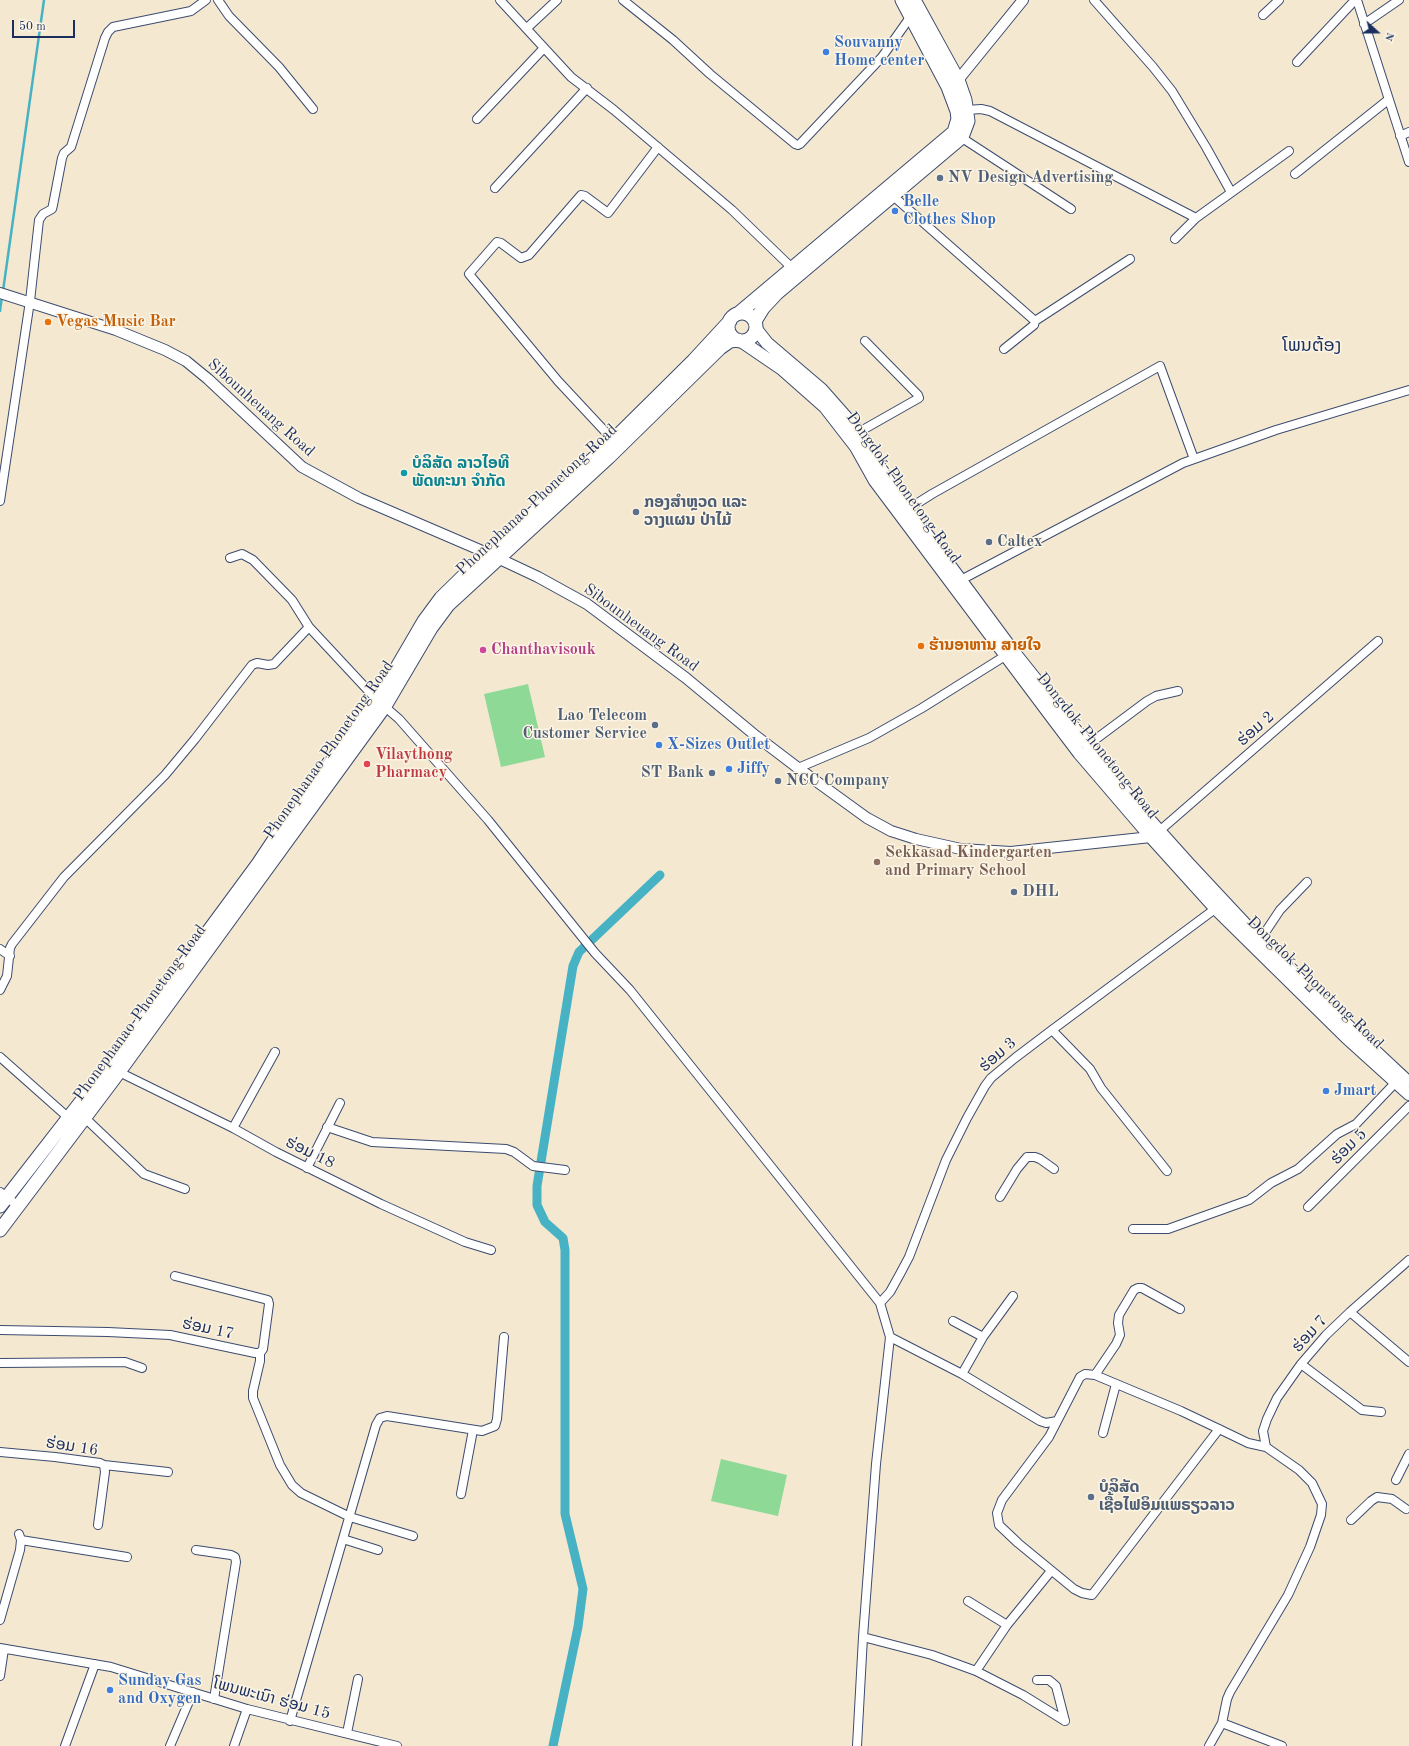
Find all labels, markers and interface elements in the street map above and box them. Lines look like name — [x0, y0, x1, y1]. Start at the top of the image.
scale bar — [14, 12, 77, 38]
north arrow — [1357, 12, 1397, 52]
text: 50 m — [19, 21, 46, 33]
text: N — [1382, 31, 1395, 42]
place label: Souvanny Home center — [834, 33, 924, 71]
marker: Souvanny Home center — [821, 47, 831, 57]
place label: NV Design Advertising — [948, 168, 1113, 188]
marker: NV Design Advertising — [935, 173, 945, 183]
place label: Belle Clothes Shop — [903, 192, 996, 230]
marker: Belle Clothes Shop — [890, 206, 900, 216]
place label: Vegas Music Bar — [56, 312, 176, 332]
marker: Vegas Music Bar — [43, 317, 53, 327]
district label: ໂພນຕ້ອງ — [1283, 335, 1341, 357]
street label: Sibounheuang Road — [203, 355, 319, 461]
street label: Dongdok-Phonetong Road — [842, 408, 964, 568]
street label: Phonephanao-Phonetong Road — [452, 420, 622, 580]
place label: ບໍລິສັດ ລາວໄອທີ ພັດທະນາ ຈຳກັດ — [412, 454, 509, 492]
marker: ບໍລິສັດ ລາວໄອທີ ພັດທະນາ ຈຳກັດ — [399, 468, 409, 478]
place label: ກອງສໍາຫຼວດ ແລະ ວາງແຜນ ປ່າໄມ້ — [644, 493, 747, 531]
marker: ກອງສໍາຫຼວດ ແລະ ວາງແຜນ ປ່າໄມ້ — [631, 507, 641, 517]
place label: Caltex — [997, 532, 1042, 552]
marker: Caltex — [984, 537, 994, 547]
street label: Sibounheuang Road — [580, 580, 702, 676]
place label: ຮ້ານອາຫານ ສາຍໃຈ — [929, 636, 1041, 656]
place label: Chanthavisouk — [491, 640, 596, 660]
marker: ຮ້ານອາຫານ ສາຍໃຈ — [916, 641, 926, 651]
marker: Chanthavisouk — [478, 645, 488, 655]
street label: Phonephanao-Phonetong Road — [260, 657, 398, 843]
street label: Dongdok-Phonetong Road — [1032, 669, 1162, 823]
place label: Lao Telecom Customer Service — [522, 706, 647, 744]
street label: ຮ່ອມ 2 — [1233, 708, 1279, 750]
marker: Lao Telecom Customer Service — [650, 720, 660, 730]
place label: X-Sizes Outlet — [667, 735, 770, 755]
marker: X-Sizes Outlet — [654, 740, 664, 750]
place label: Vilaythong Pharmacy — [375, 745, 453, 783]
marker: Vilaythong Pharmacy — [362, 759, 372, 769]
place label: Jiffy — [737, 759, 770, 779]
place label: ST Bank — [641, 763, 704, 783]
marker: Jiffy — [724, 764, 734, 774]
marker: ST Bank — [707, 768, 717, 778]
place label: NCC Company — [786, 771, 889, 791]
marker: NCC Company — [773, 776, 783, 786]
place label: Sekkasad Kindergarten and Primary School — [885, 843, 1052, 881]
marker: Sekkasad Kindergarten and Primary School — [872, 857, 882, 867]
place label: DHL — [1022, 882, 1058, 902]
marker: DHL — [1009, 887, 1019, 897]
street label: Dongdok-Phonetong Road — [1243, 913, 1387, 1053]
street label: Phonephanao-Phonetong Road — [70, 921, 210, 1105]
street label: ຮ່ອມ 3 — [975, 1034, 1021, 1076]
place label: Jmart — [1334, 1081, 1376, 1101]
marker: Jmart — [1321, 1086, 1331, 1096]
street label: ຮ່ອມ 5 — [1327, 1125, 1371, 1169]
street label: ຮ່ອມ 18 — [282, 1133, 338, 1173]
street label: ຮ່ອມ 7 — [1288, 1311, 1332, 1357]
street label: ຮ່ອມ 17 — [180, 1314, 236, 1344]
street label: ຮ່ອມ 16 — [45, 1433, 99, 1461]
place label: ບໍລິສັດ ເຊື້ອໄຟອິມແພຣຽວລາວ — [1099, 1478, 1235, 1516]
marker: ບໍລິສັດ ເຊື້ອໄຟອິມແພຣຽວລາວ — [1086, 1492, 1096, 1502]
place label: Sunday Gas and Oxygen — [118, 1671, 202, 1709]
street label: ໂພນພະເນົາ ຮ່ອມ 15 — [211, 1674, 333, 1724]
marker: Sunday Gas and Oxygen — [105, 1685, 115, 1695]

